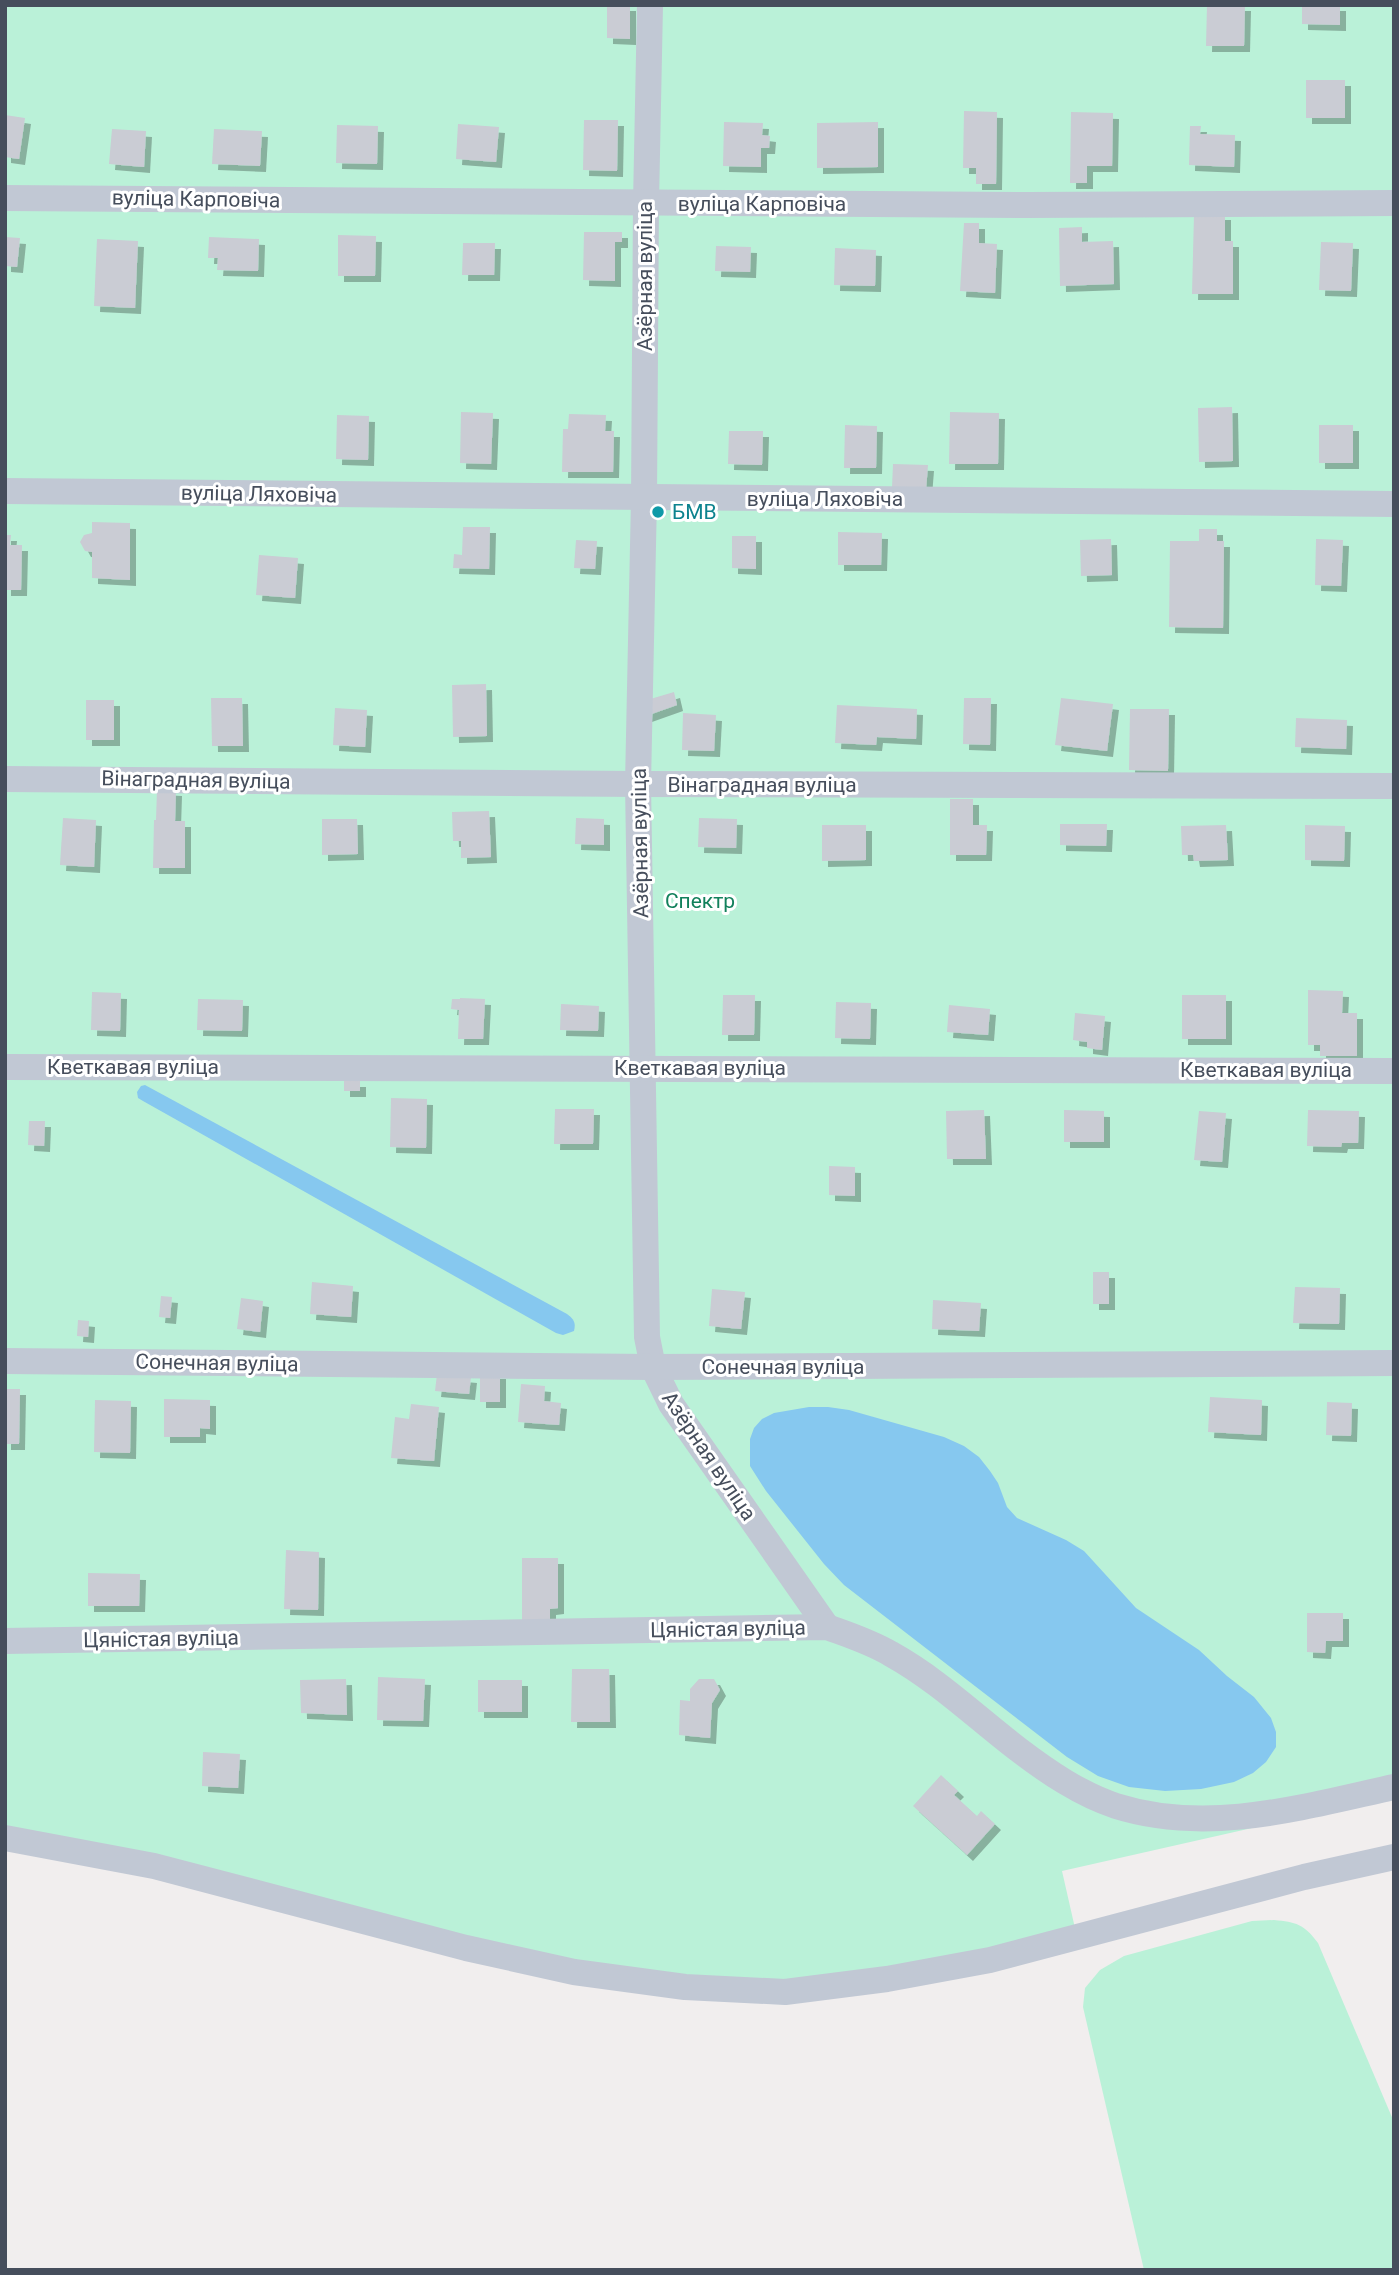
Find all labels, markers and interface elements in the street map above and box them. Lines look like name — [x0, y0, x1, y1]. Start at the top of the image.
street label: вуліца Карповіча — [112, 186, 280, 212]
street label: вуліца Карповіча — [678, 192, 846, 216]
street label: Азёрная вуліца — [633, 201, 657, 351]
street label: вуліца Ляховіча — [181, 481, 337, 507]
street label: вуліца Ляховіча — [747, 487, 903, 511]
place label: БМВ — [672, 500, 717, 524]
marker: БМВ — [650, 504, 666, 520]
street label: Вінаградная вуліца — [101, 766, 291, 794]
street label: Азёрная вуліца — [627, 768, 653, 918]
street label: Вінаградная вуліца — [667, 773, 857, 797]
park label: Спектр — [665, 889, 735, 913]
street label: Кветкавая вуліца — [47, 1055, 219, 1079]
street label: Кветкавая вуліца — [614, 1056, 786, 1080]
street label: Кветкавая вуліца — [1180, 1058, 1352, 1082]
street label: Сонечная вуліца — [135, 1350, 299, 1376]
street label: Сонечная вуліца — [701, 1355, 865, 1379]
street label: Азёрная вуліца — [657, 1387, 761, 1525]
street label: Цяністая вуліца — [650, 1616, 806, 1642]
street label: Цяністая вуліца — [83, 1626, 239, 1652]

